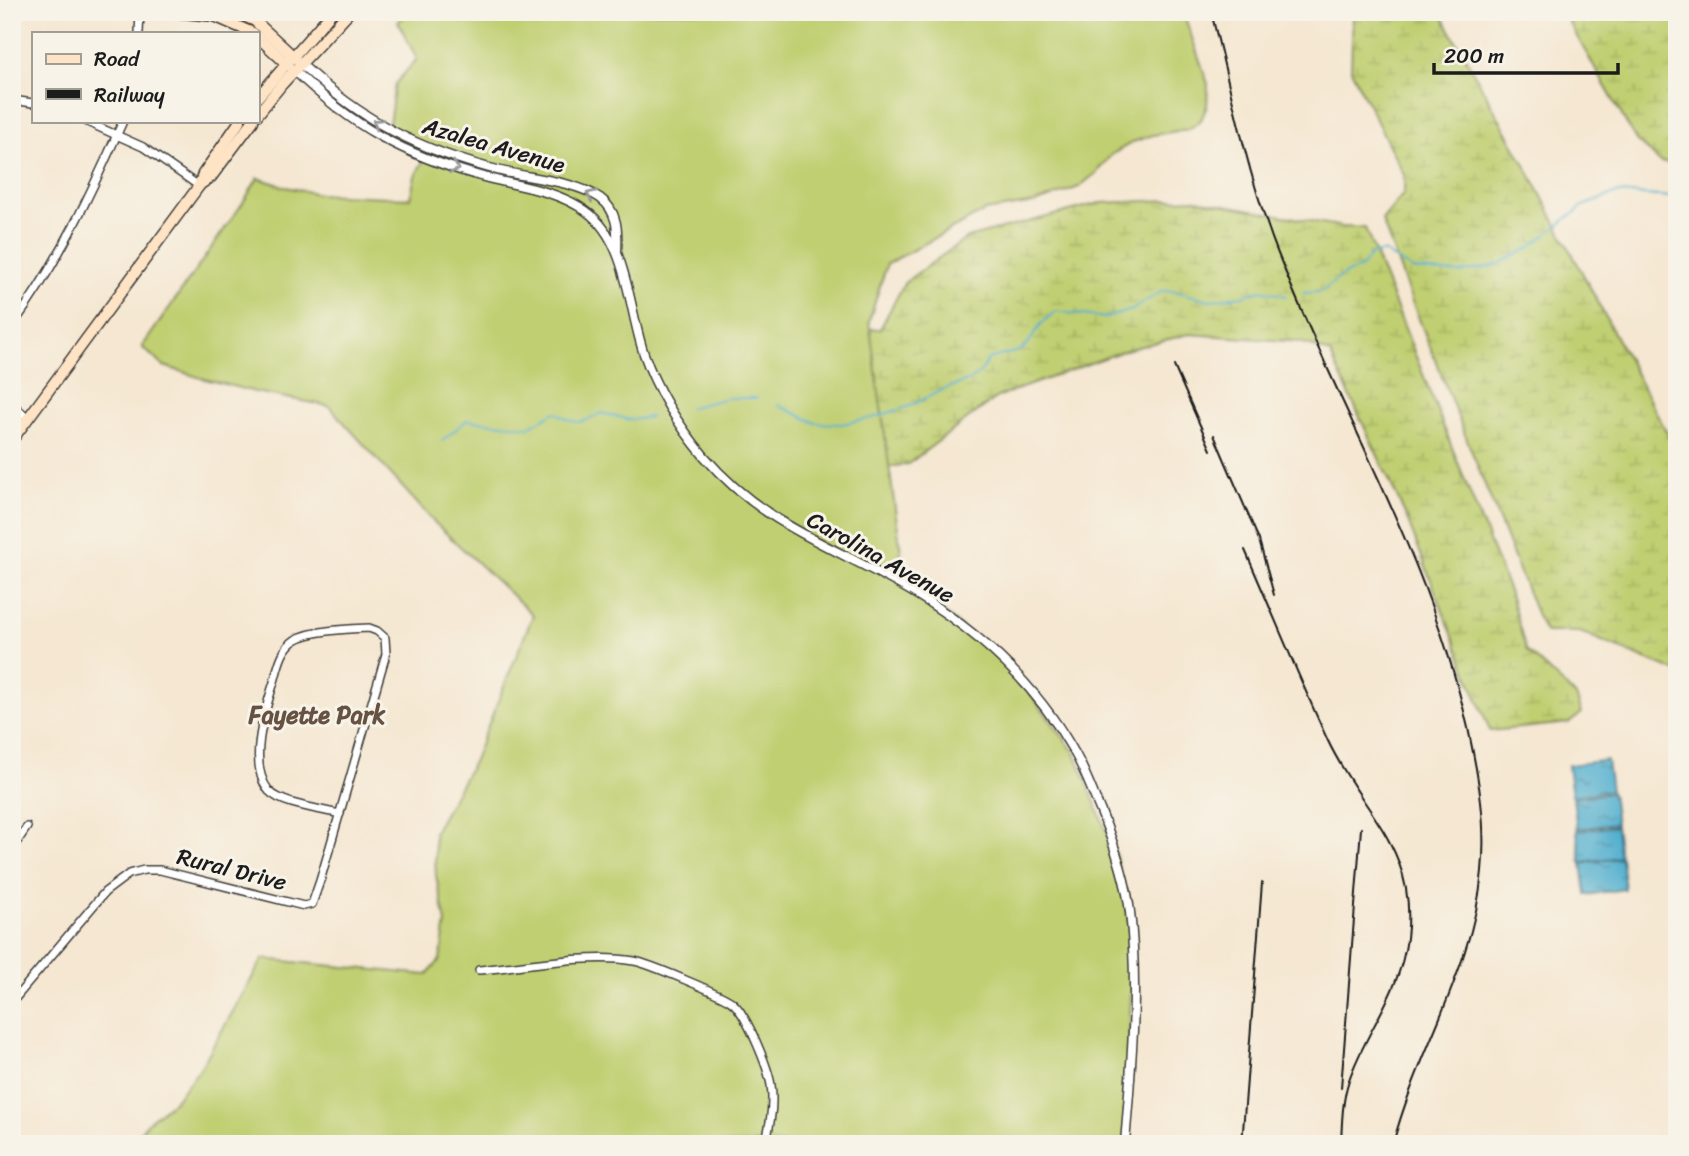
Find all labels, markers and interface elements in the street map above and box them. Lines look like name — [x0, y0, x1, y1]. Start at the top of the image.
legend — [32, 32, 259, 122]
scale bar — [1434, 32, 1617, 76]
text: 200 m — [1444, 37, 1504, 75]
text: Road — [94, 40, 141, 78]
text: Railway — [94, 76, 165, 114]
street label: Azalea Avenue — [417, 105, 570, 185]
one-way arrow — [371, 119, 384, 132]
one-way arrow — [448, 160, 461, 174]
one-way arrow — [586, 189, 598, 203]
street label: Carolina Avenue — [799, 500, 963, 615]
district label: Fayette Park — [248, 694, 386, 736]
street label: Rural Drive — [173, 836, 291, 903]

